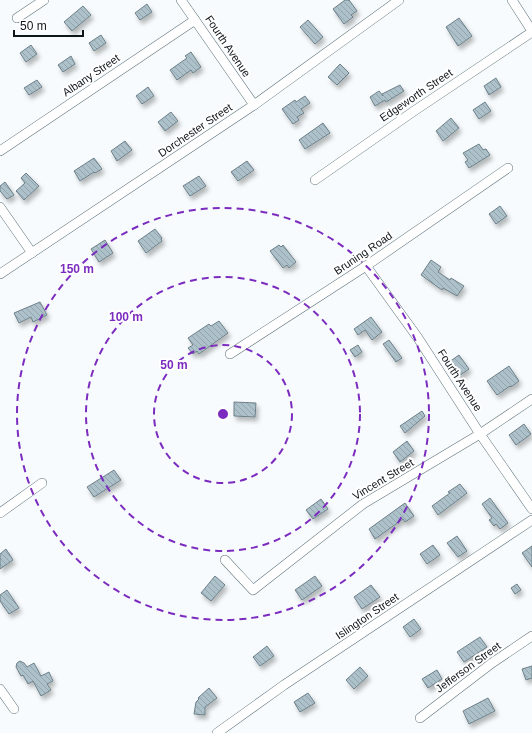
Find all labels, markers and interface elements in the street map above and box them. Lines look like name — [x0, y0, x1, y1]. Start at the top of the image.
scale bar — [14, 12, 83, 38]
street label: Fourth Avenue — [203, 13, 253, 79]
text: 50 m — [20, 19, 47, 33]
street label: Albany Street — [60, 52, 122, 98]
street label: Edgeworth Street — [377, 66, 455, 124]
street label: Dorchester Street — [156, 101, 234, 159]
street label: Bruning Road — [332, 229, 394, 277]
text: 150 m — [60, 262, 94, 276]
text: 100 m — [109, 310, 143, 324]
street label: Fourth Avenue — [436, 347, 484, 413]
text: 50 m — [160, 358, 188, 372]
centre of rings — [216, 407, 230, 421]
street label: Vincent Street — [350, 456, 416, 502]
street label: Islington Street — [333, 591, 401, 641]
street label: Jefferson Street — [433, 639, 503, 695]

